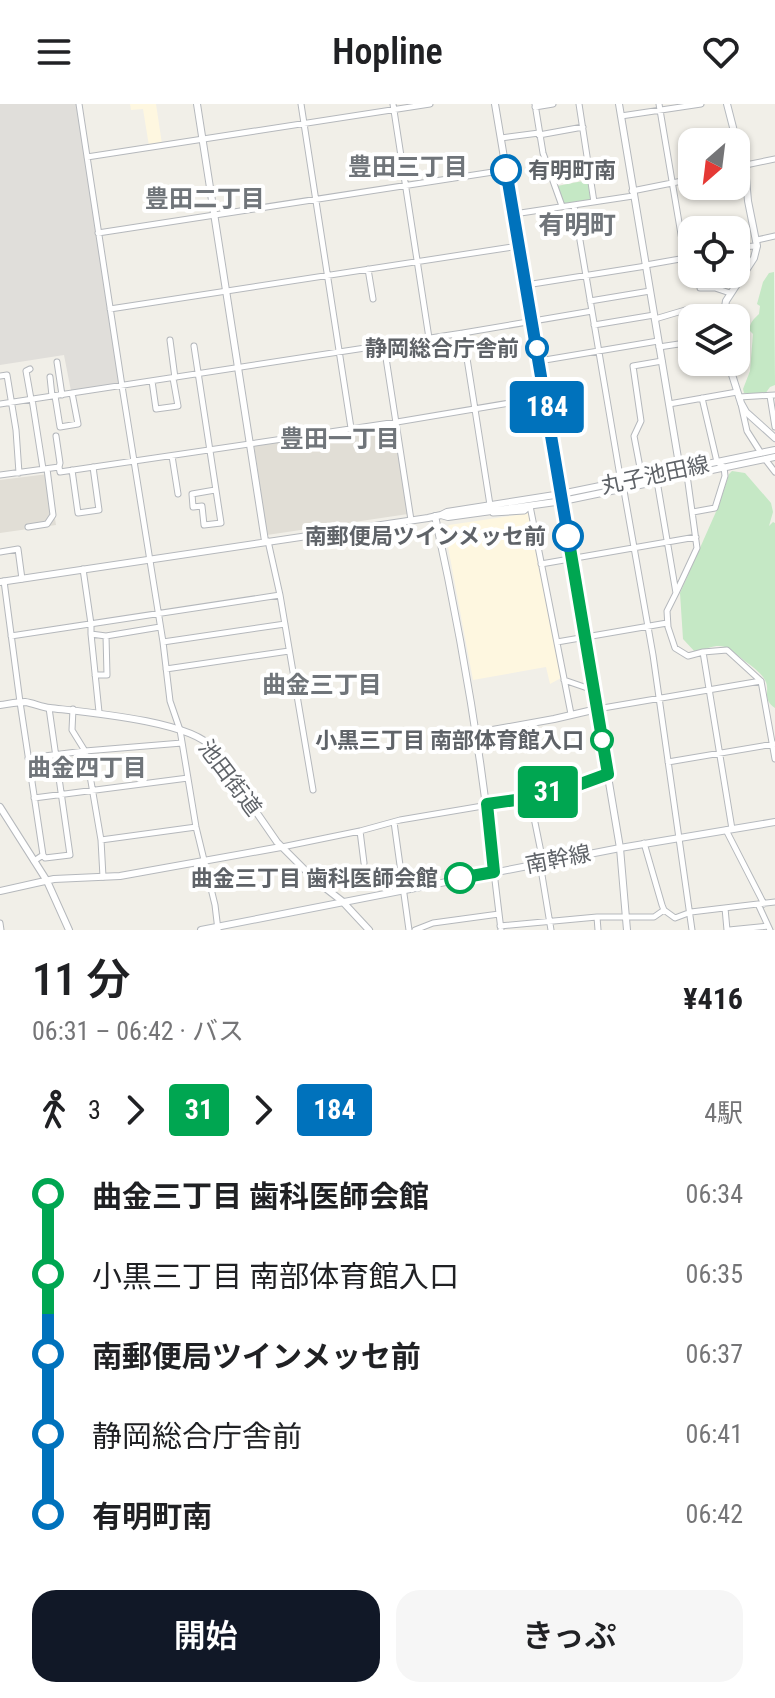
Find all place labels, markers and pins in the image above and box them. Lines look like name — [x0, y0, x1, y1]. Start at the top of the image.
marker: 有明町南 — [491, 155, 521, 185]
place label: 有明町南 — [528, 158, 616, 183]
place label: 静岡総合庁舎前 — [365, 336, 519, 361]
marker: 静岡総合庁舎前 — [526, 337, 548, 359]
marker: 南郵便局ツインメッセ前 — [553, 521, 583, 551]
place label: 南郵便局ツインメッセ前 — [305, 524, 546, 549]
place label: 小黒三丁目 南部体育館入口 — [315, 728, 584, 753]
marker: 小黒三丁目 南部体育館入口 — [591, 729, 613, 751]
marker: 曲金三丁目 歯科医師会館 — [445, 863, 475, 893]
place label: 曲金三丁目 歯科医師会館 — [191, 866, 438, 891]

